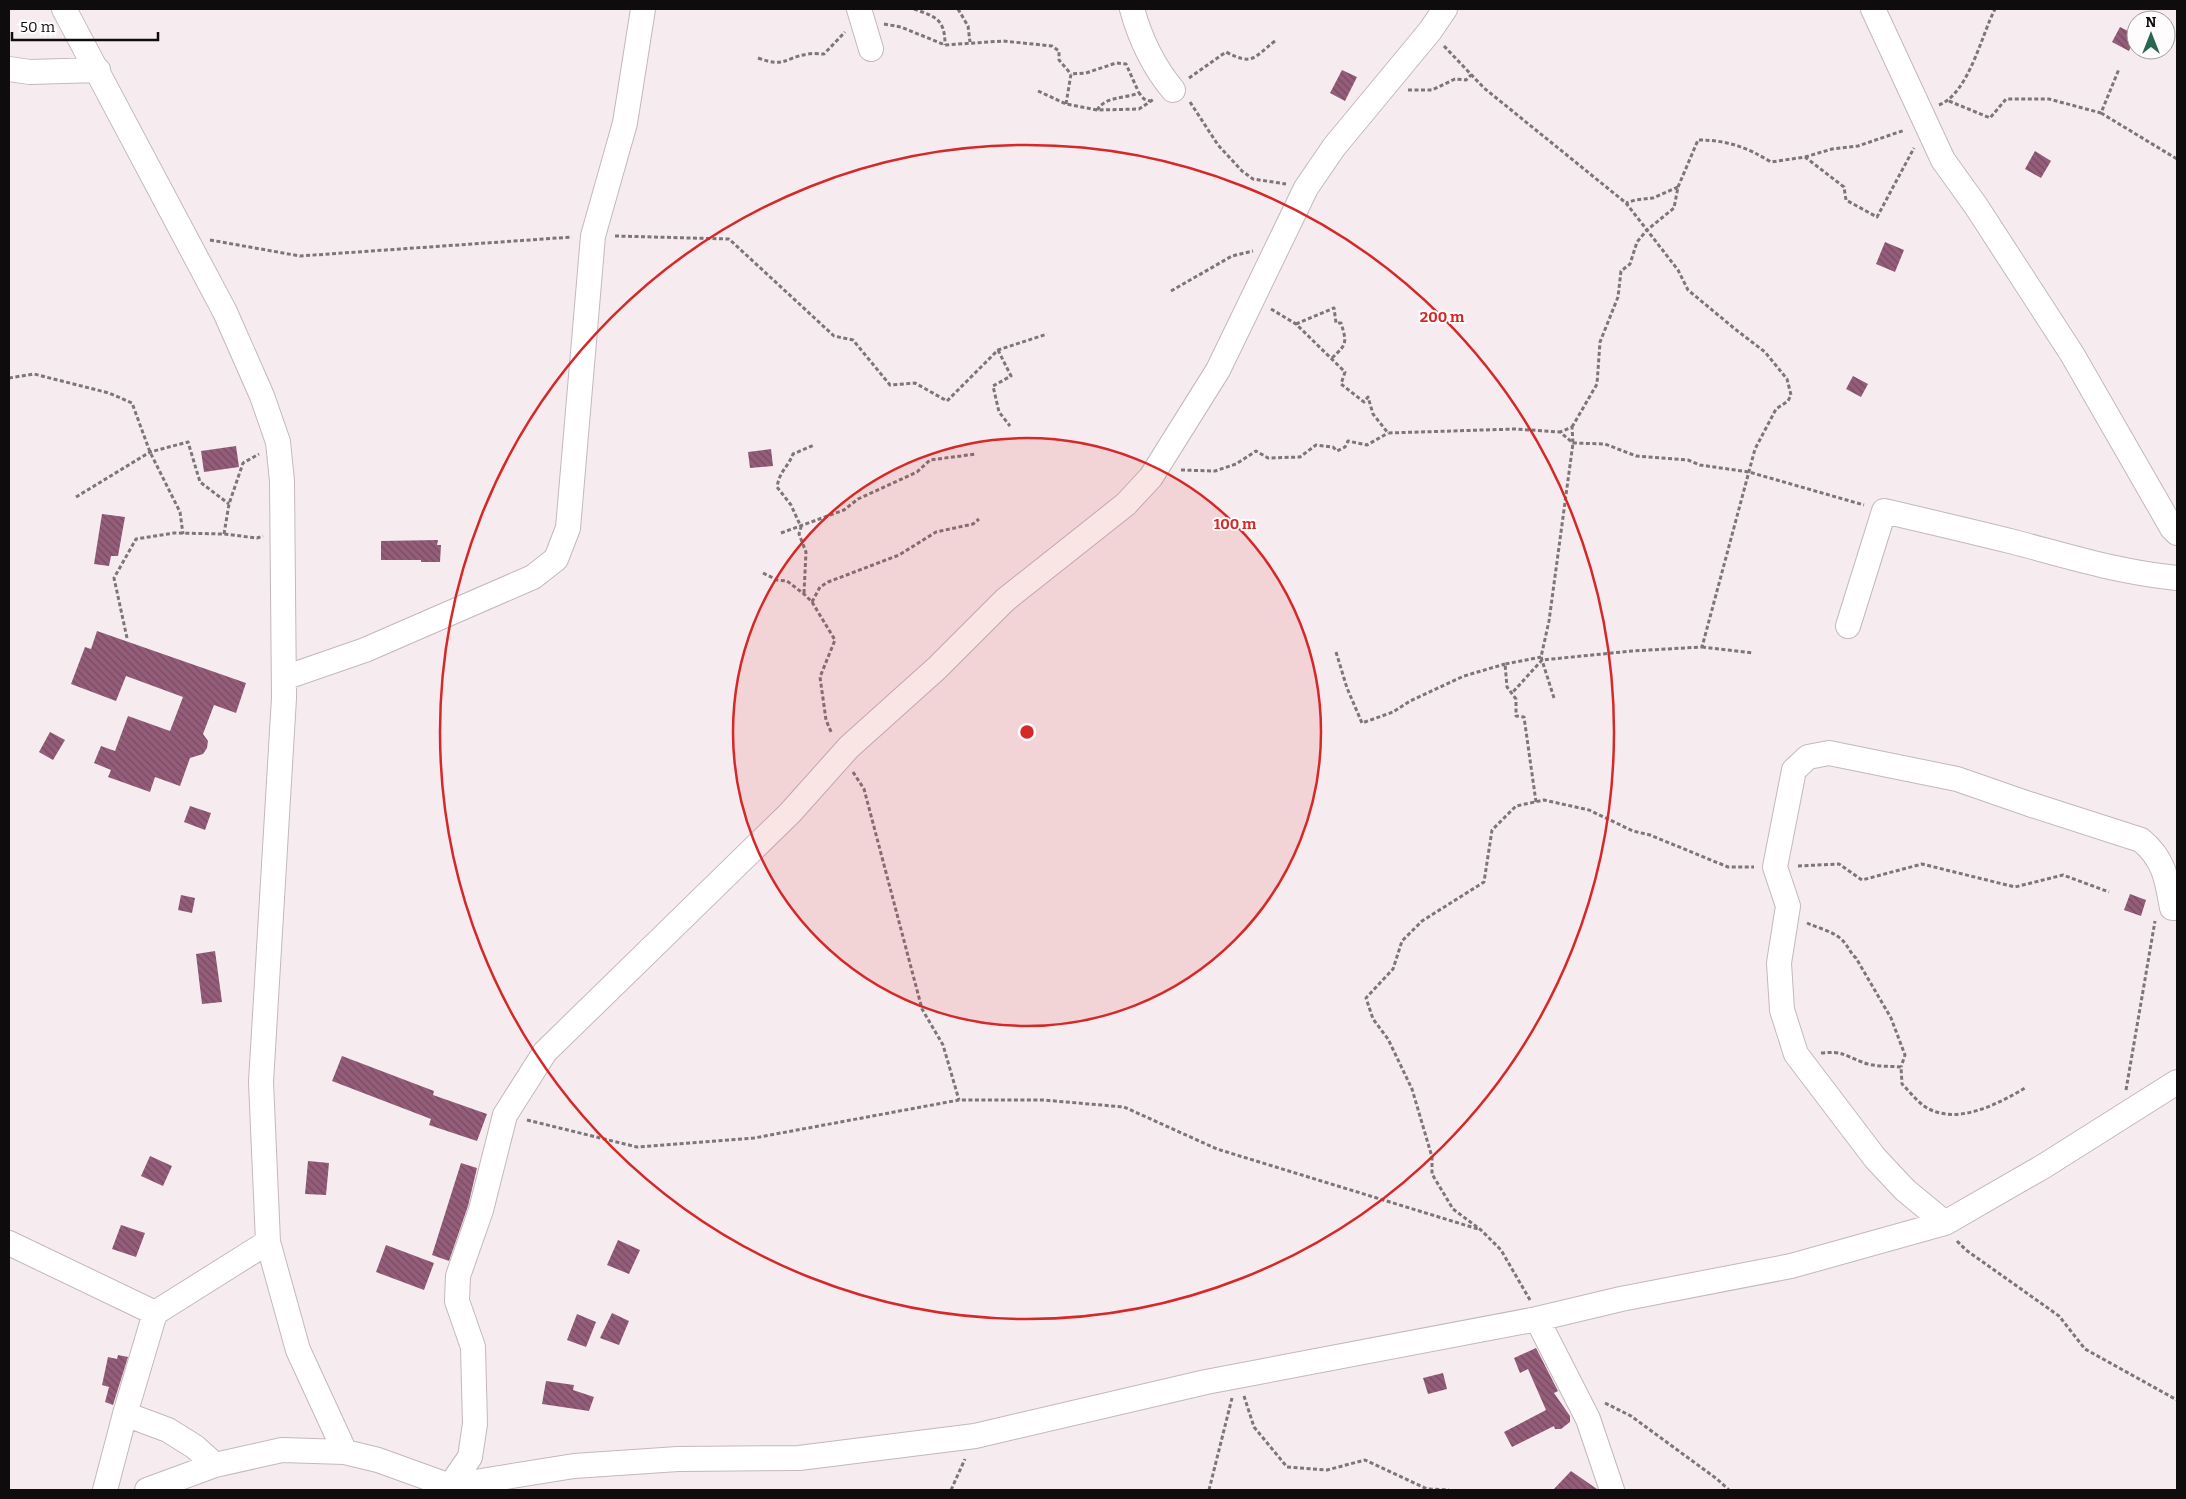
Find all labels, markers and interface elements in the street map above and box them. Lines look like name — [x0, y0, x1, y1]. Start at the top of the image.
scale bar — [12, 10, 159, 42]
north arrow — [2126, 10, 2176, 60]
text: N — [2146, 14, 2157, 31]
text: 50 m — [20, 18, 56, 36]
text: 200 m — [1420, 308, 1465, 326]
text: 100 m — [1214, 515, 1257, 533]
centre of rings — [1018, 723, 1036, 741]

